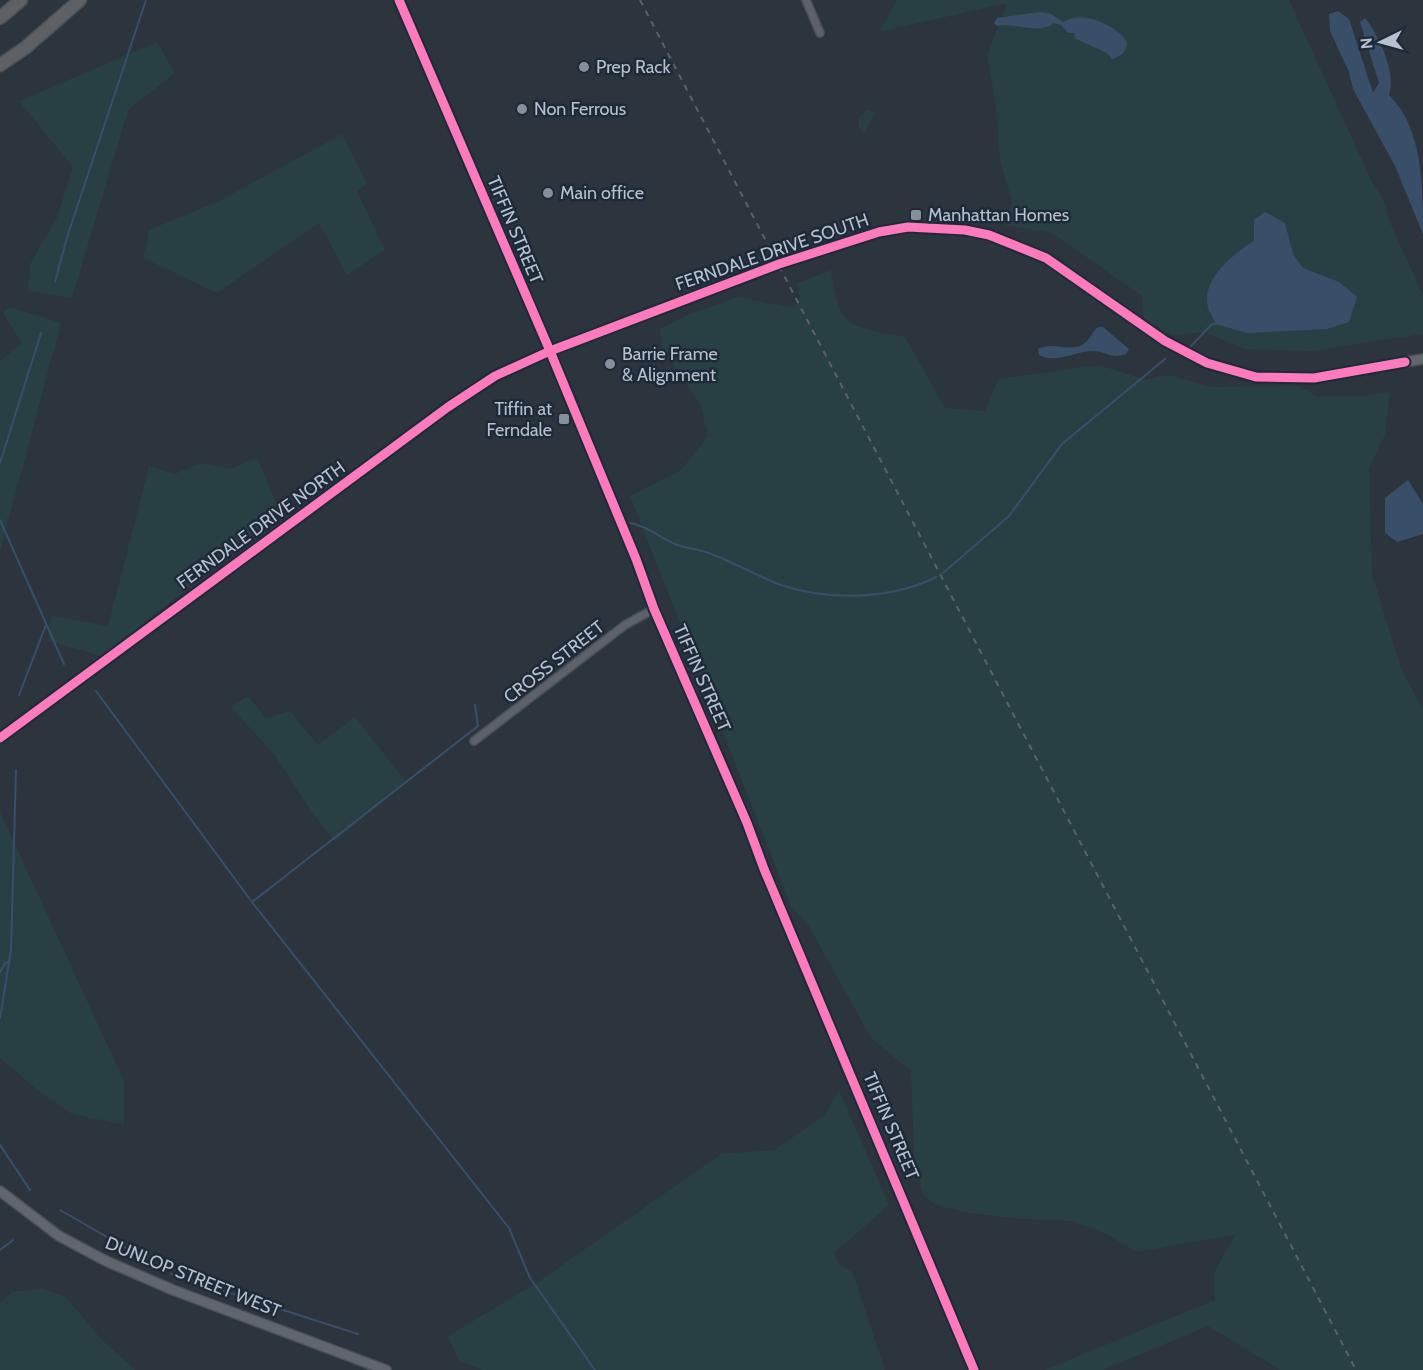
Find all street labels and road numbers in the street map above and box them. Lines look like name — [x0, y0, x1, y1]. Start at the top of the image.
street label: TIFFIN STREET — [482, 173, 548, 288]
street label: FERNDALE DRIVE SOUTH — [672, 209, 872, 295]
street label: FERNDALE DRIVE NORTH — [172, 456, 350, 594]
street label: CROSS STREET — [499, 616, 609, 708]
street label: TIFFIN STREET — [669, 621, 736, 735]
street label: TIFFIN STREET — [858, 1069, 924, 1184]
street label: DUNLOP STREET WEST — [102, 1232, 284, 1322]

